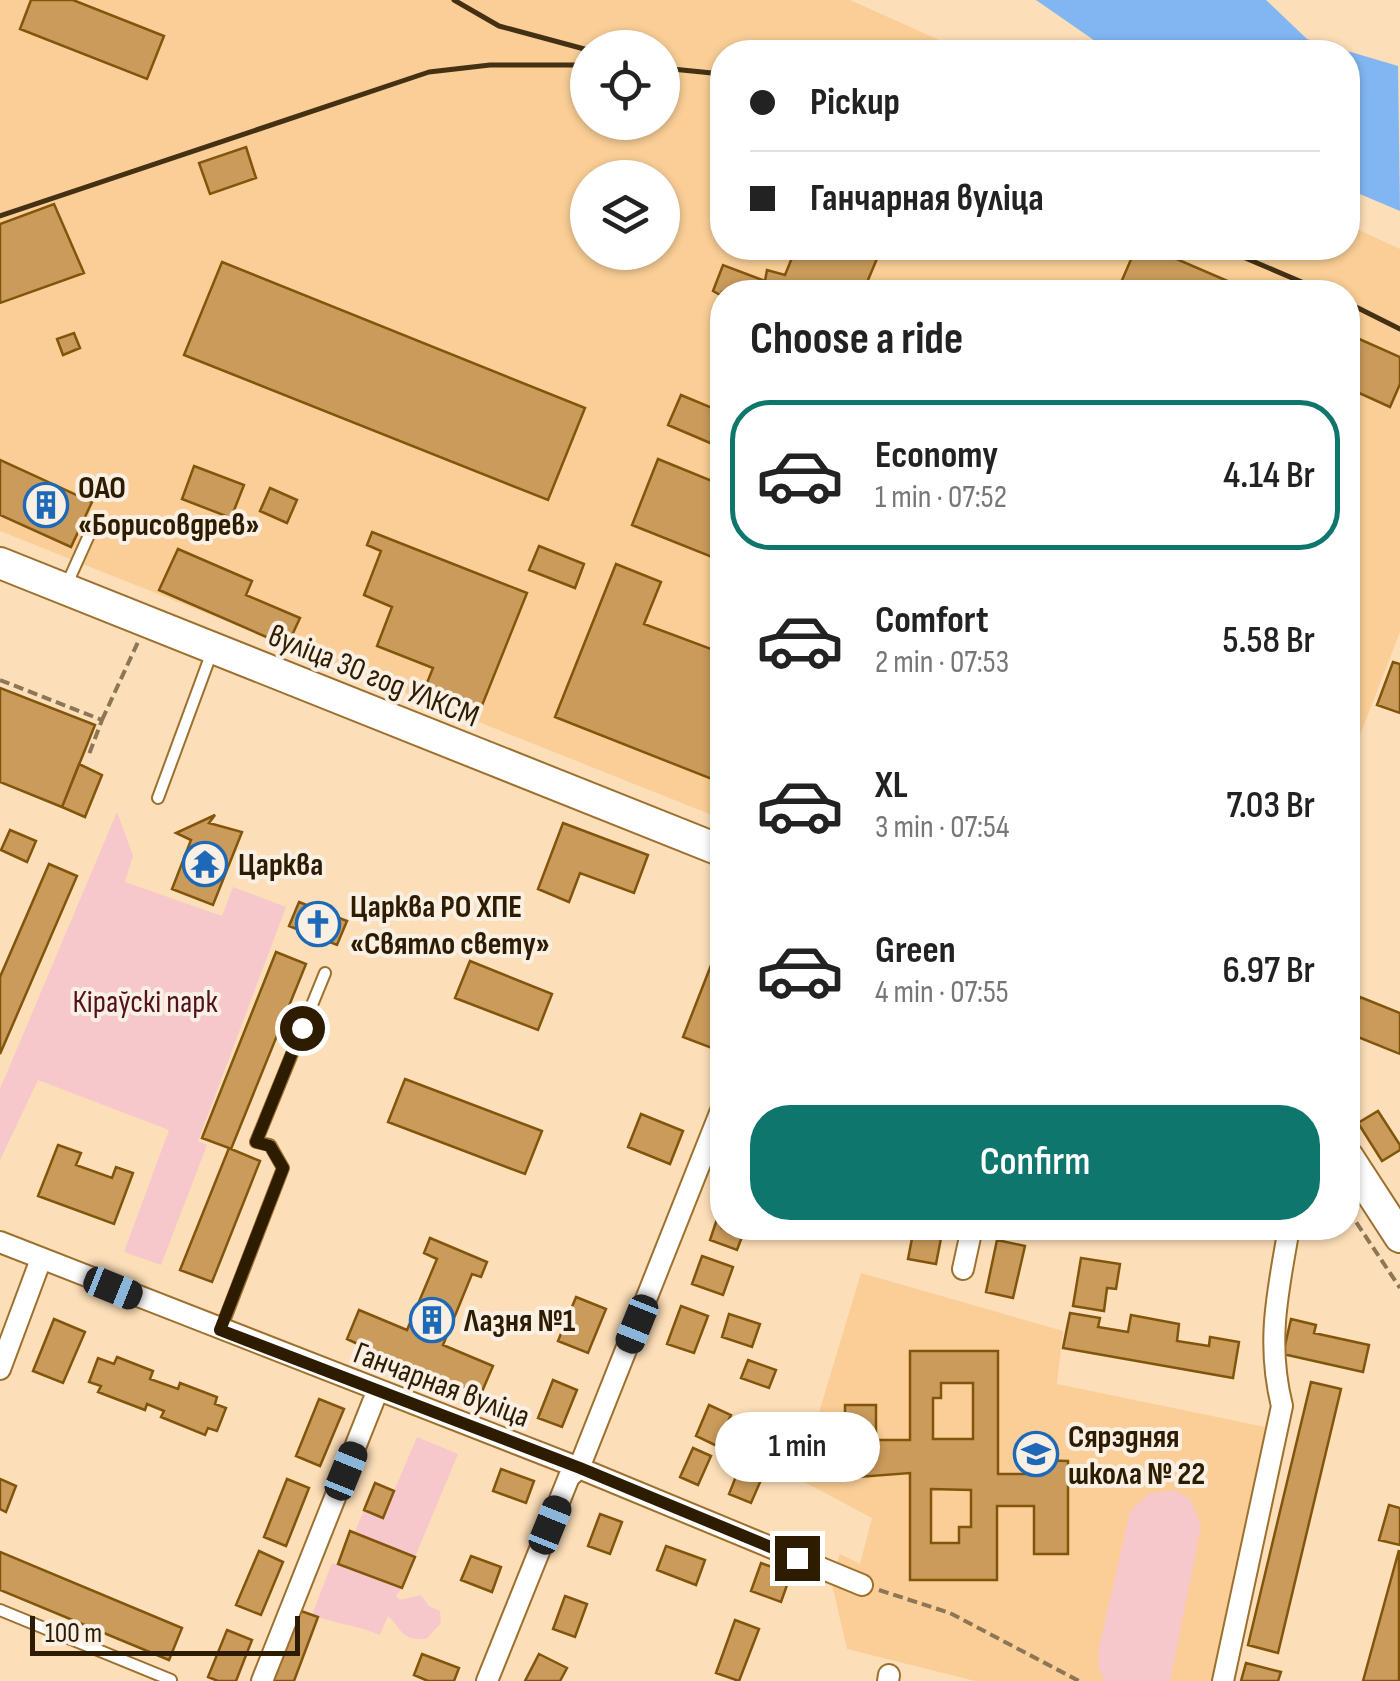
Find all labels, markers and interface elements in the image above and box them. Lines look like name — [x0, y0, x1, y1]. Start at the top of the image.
map controls — [570, 30, 680, 270]
button: locate — [570, 30, 680, 140]
text: Pickup — [810, 80, 900, 125]
button: layers — [570, 160, 680, 270]
text: Ганчарная вуліца — [810, 176, 1044, 221]
text: Choose a ride — [750, 312, 963, 367]
icon: car — [755, 430, 845, 520]
text: Economy — [875, 433, 998, 478]
text: 4.14 Br — [1223, 453, 1315, 498]
place label: ОАО «Борисовдрев» — [78, 469, 259, 545]
text: 1 min · 07:52 — [875, 478, 1007, 517]
building icon: ОАО «Борисовдрев» — [23, 482, 69, 528]
icon: car — [755, 595, 845, 685]
text: Comfort — [875, 598, 989, 643]
street label: вуліца 30 год УЛКСМ — [262, 616, 484, 736]
text: 5.58 Br — [1223, 618, 1315, 663]
text: 2 min · 07:53 — [875, 643, 1009, 682]
icon: car — [755, 760, 845, 850]
text: XL — [875, 763, 908, 808]
text: 7.03 Br — [1226, 783, 1315, 828]
text: 3 min · 07:54 — [875, 808, 1009, 847]
temple icon: Царква — [182, 841, 228, 887]
place label: Царква — [238, 846, 323, 885]
place label: Царква РО ХПЕ «Святло свету» — [350, 888, 550, 964]
church icon: Царква РО ХПЕ «Святло свету» — [295, 901, 341, 947]
icon: car — [755, 925, 845, 1015]
text: Green — [875, 928, 956, 973]
text: 6.97 Br — [1222, 948, 1315, 993]
text: 4 min · 07:55 — [875, 973, 1009, 1012]
park label: Кіраўскі парк — [72, 983, 219, 1022]
route start — [280, 1006, 325, 1051]
button: Confirm — [750, 1105, 1320, 1220]
car — [80, 1263, 146, 1313]
car — [612, 1291, 662, 1357]
building icon: Лазня №1 — [409, 1297, 455, 1343]
place label: Лазня №1 — [463, 1302, 576, 1341]
street label: Ганчарная вуліца — [348, 1334, 535, 1437]
callout: 1 min — [714, 1413, 880, 1483]
place label: Сярэдняя школа № 22 — [1068, 1418, 1205, 1494]
text: 1 min — [768, 1427, 827, 1466]
school or university icon: Сярэдняя школа № 22 — [1013, 1431, 1059, 1477]
car — [321, 1438, 371, 1504]
car — [525, 1492, 575, 1558]
route end — [775, 1536, 820, 1581]
scale bar — [30, 1611, 300, 1656]
text: 100 m — [45, 1617, 102, 1650]

